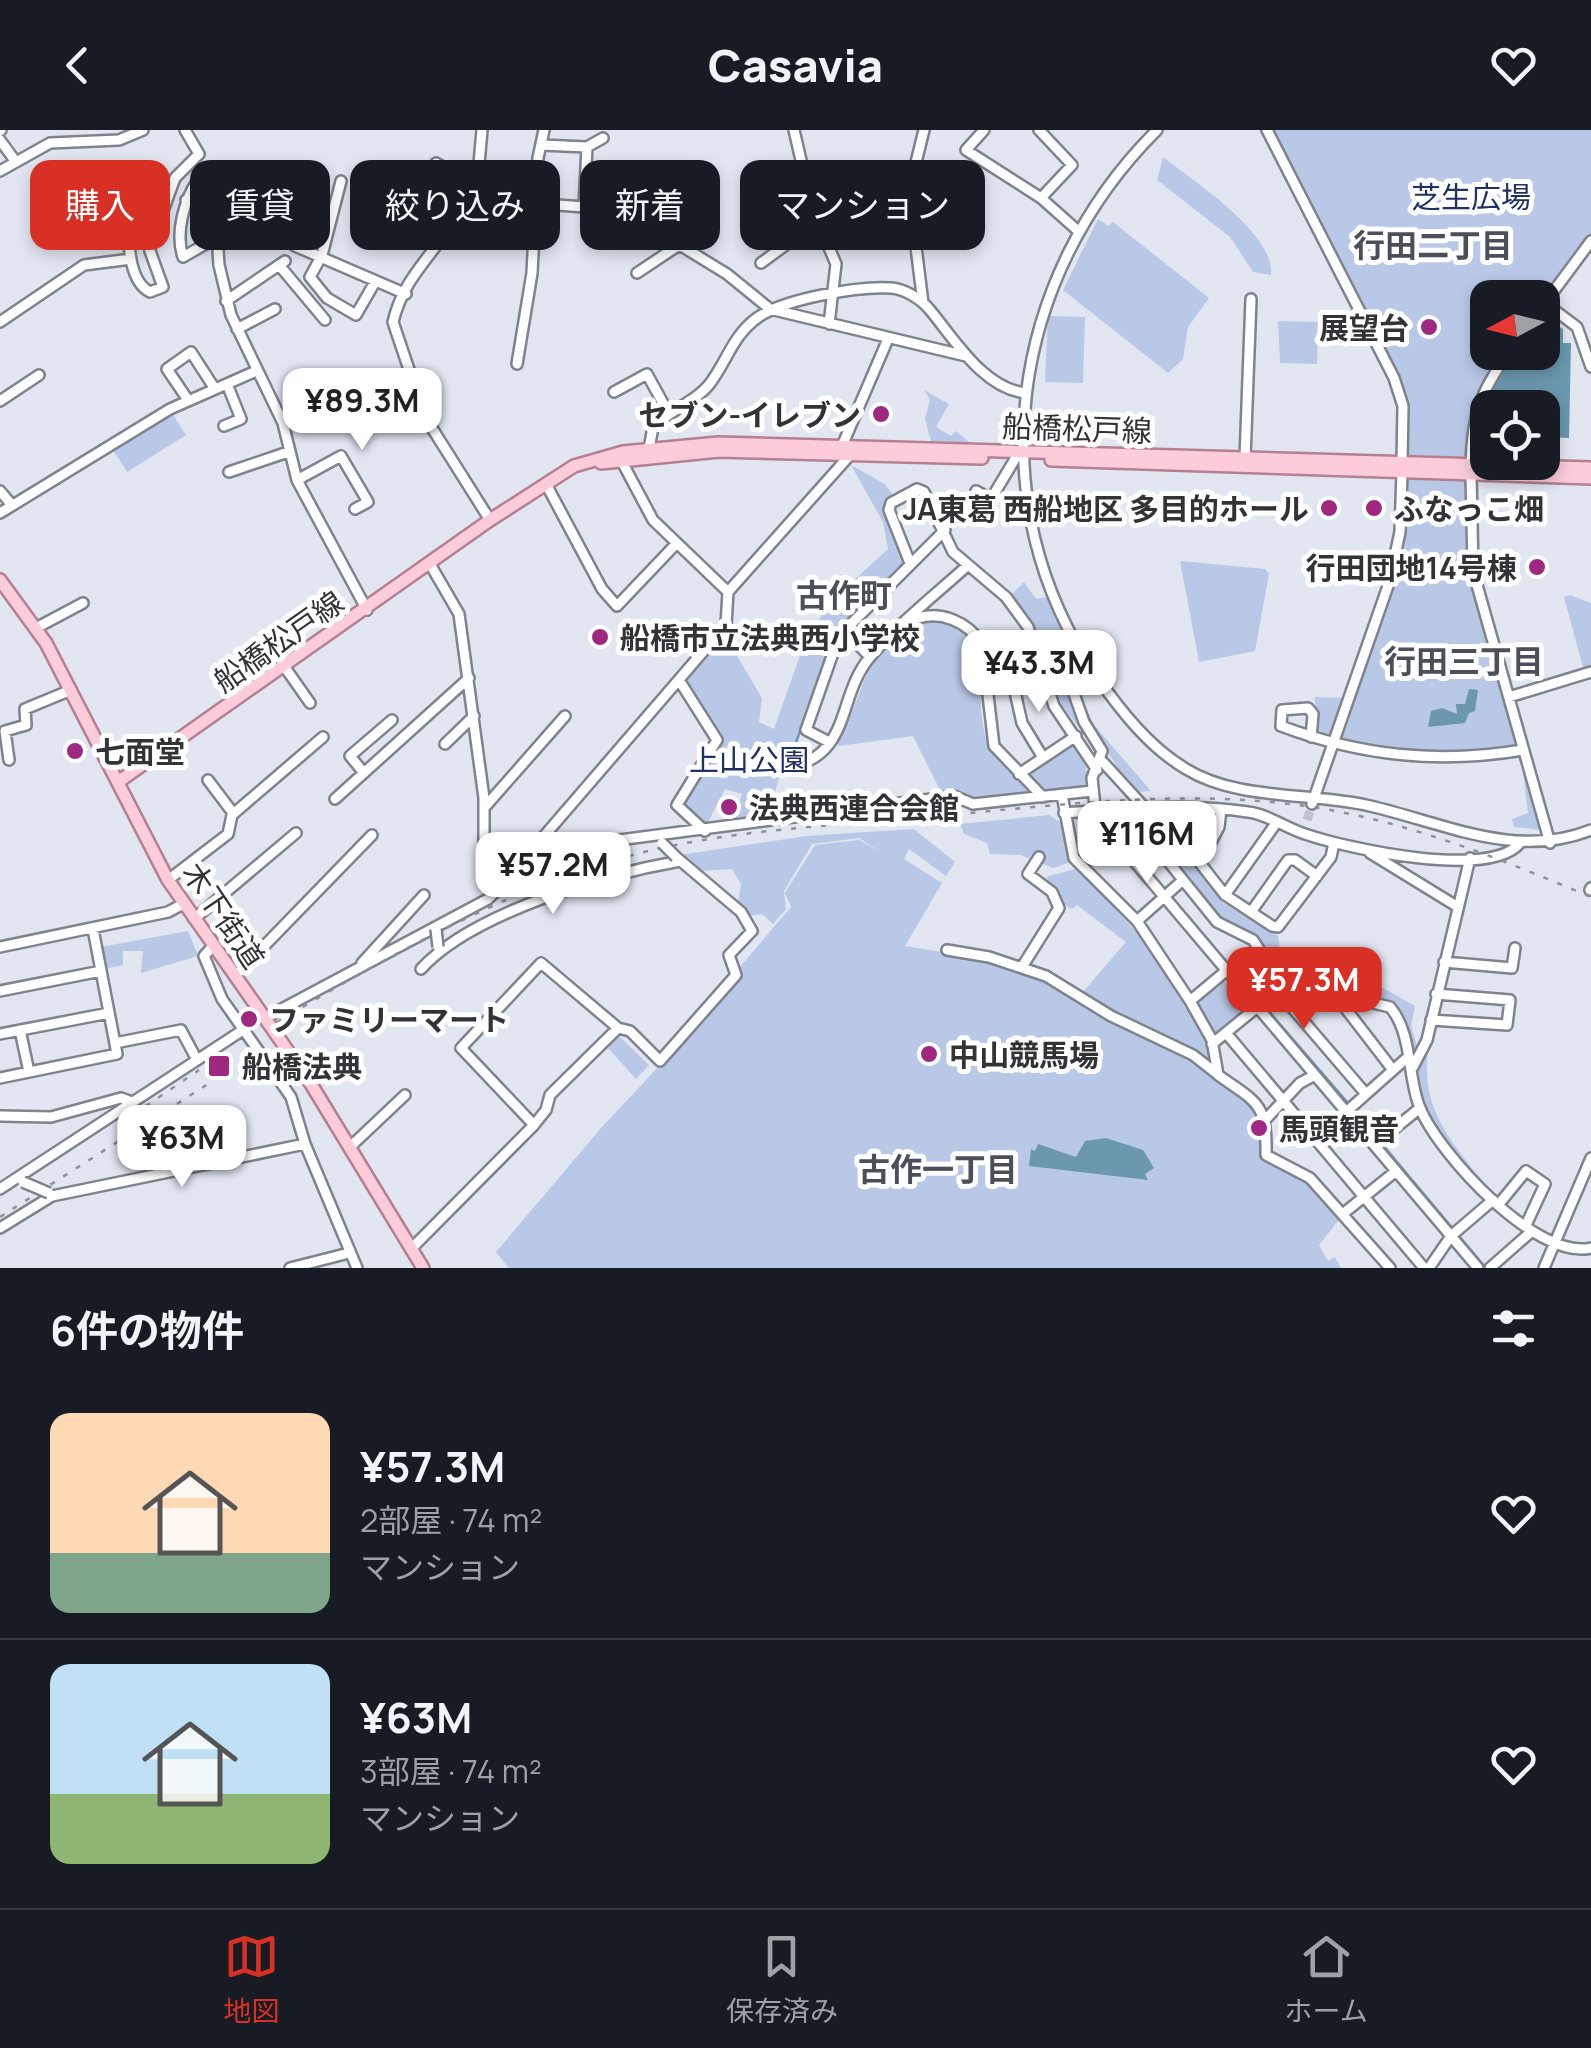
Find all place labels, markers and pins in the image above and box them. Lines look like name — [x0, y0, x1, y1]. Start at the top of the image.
place label: 展望台 — [1319, 307, 1409, 348]
marker: 展望台 — [1418, 316, 1440, 338]
pin: ¥89.3M — [281, 368, 443, 453]
place label: セブン-イレブン — [638, 394, 861, 435]
marker: セブン-イレブン — [870, 403, 892, 425]
place label: JA東葛 西船地区 多目的ホール — [902, 488, 1309, 529]
place label: ふなっこ畑 — [1394, 488, 1544, 529]
marker: JA東葛 西船地区 多目的ホール — [1318, 497, 1340, 519]
marker: ふなっこ畑 — [1363, 497, 1385, 519]
place label: 行田団地14号棟 — [1306, 547, 1517, 588]
marker: 行田団地14号棟 — [1526, 556, 1548, 578]
place label: 船橋市立法典西小学校 — [620, 617, 920, 658]
marker: 船橋市立法典西小学校 — [589, 626, 611, 648]
pin: ¥43.3M — [958, 630, 1120, 715]
place label: 七面堂 — [95, 731, 185, 772]
marker: 七面堂 — [64, 740, 86, 762]
place label: 法典西連合会館 — [749, 787, 959, 828]
marker: 法典西連合会館 — [718, 796, 740, 818]
pin: ¥116M — [1077, 801, 1217, 886]
pin: ¥57.2M — [472, 832, 634, 917]
pin: ¥57.3M — [1223, 947, 1385, 1032]
place label: ファミリーマート — [269, 999, 509, 1040]
marker: ファミリーマート — [238, 1008, 260, 1030]
place label: 中山競馬場 — [949, 1034, 1099, 1075]
marker: 中山競馬場 — [918, 1043, 940, 1065]
place label: 船橋法典 — [242, 1046, 362, 1087]
marker: 船橋法典 — [206, 1053, 232, 1079]
pin: ¥63M — [123, 1105, 241, 1190]
place label: 馬頭観音 — [1279, 1108, 1399, 1149]
marker: 馬頭観音 — [1248, 1117, 1270, 1139]

